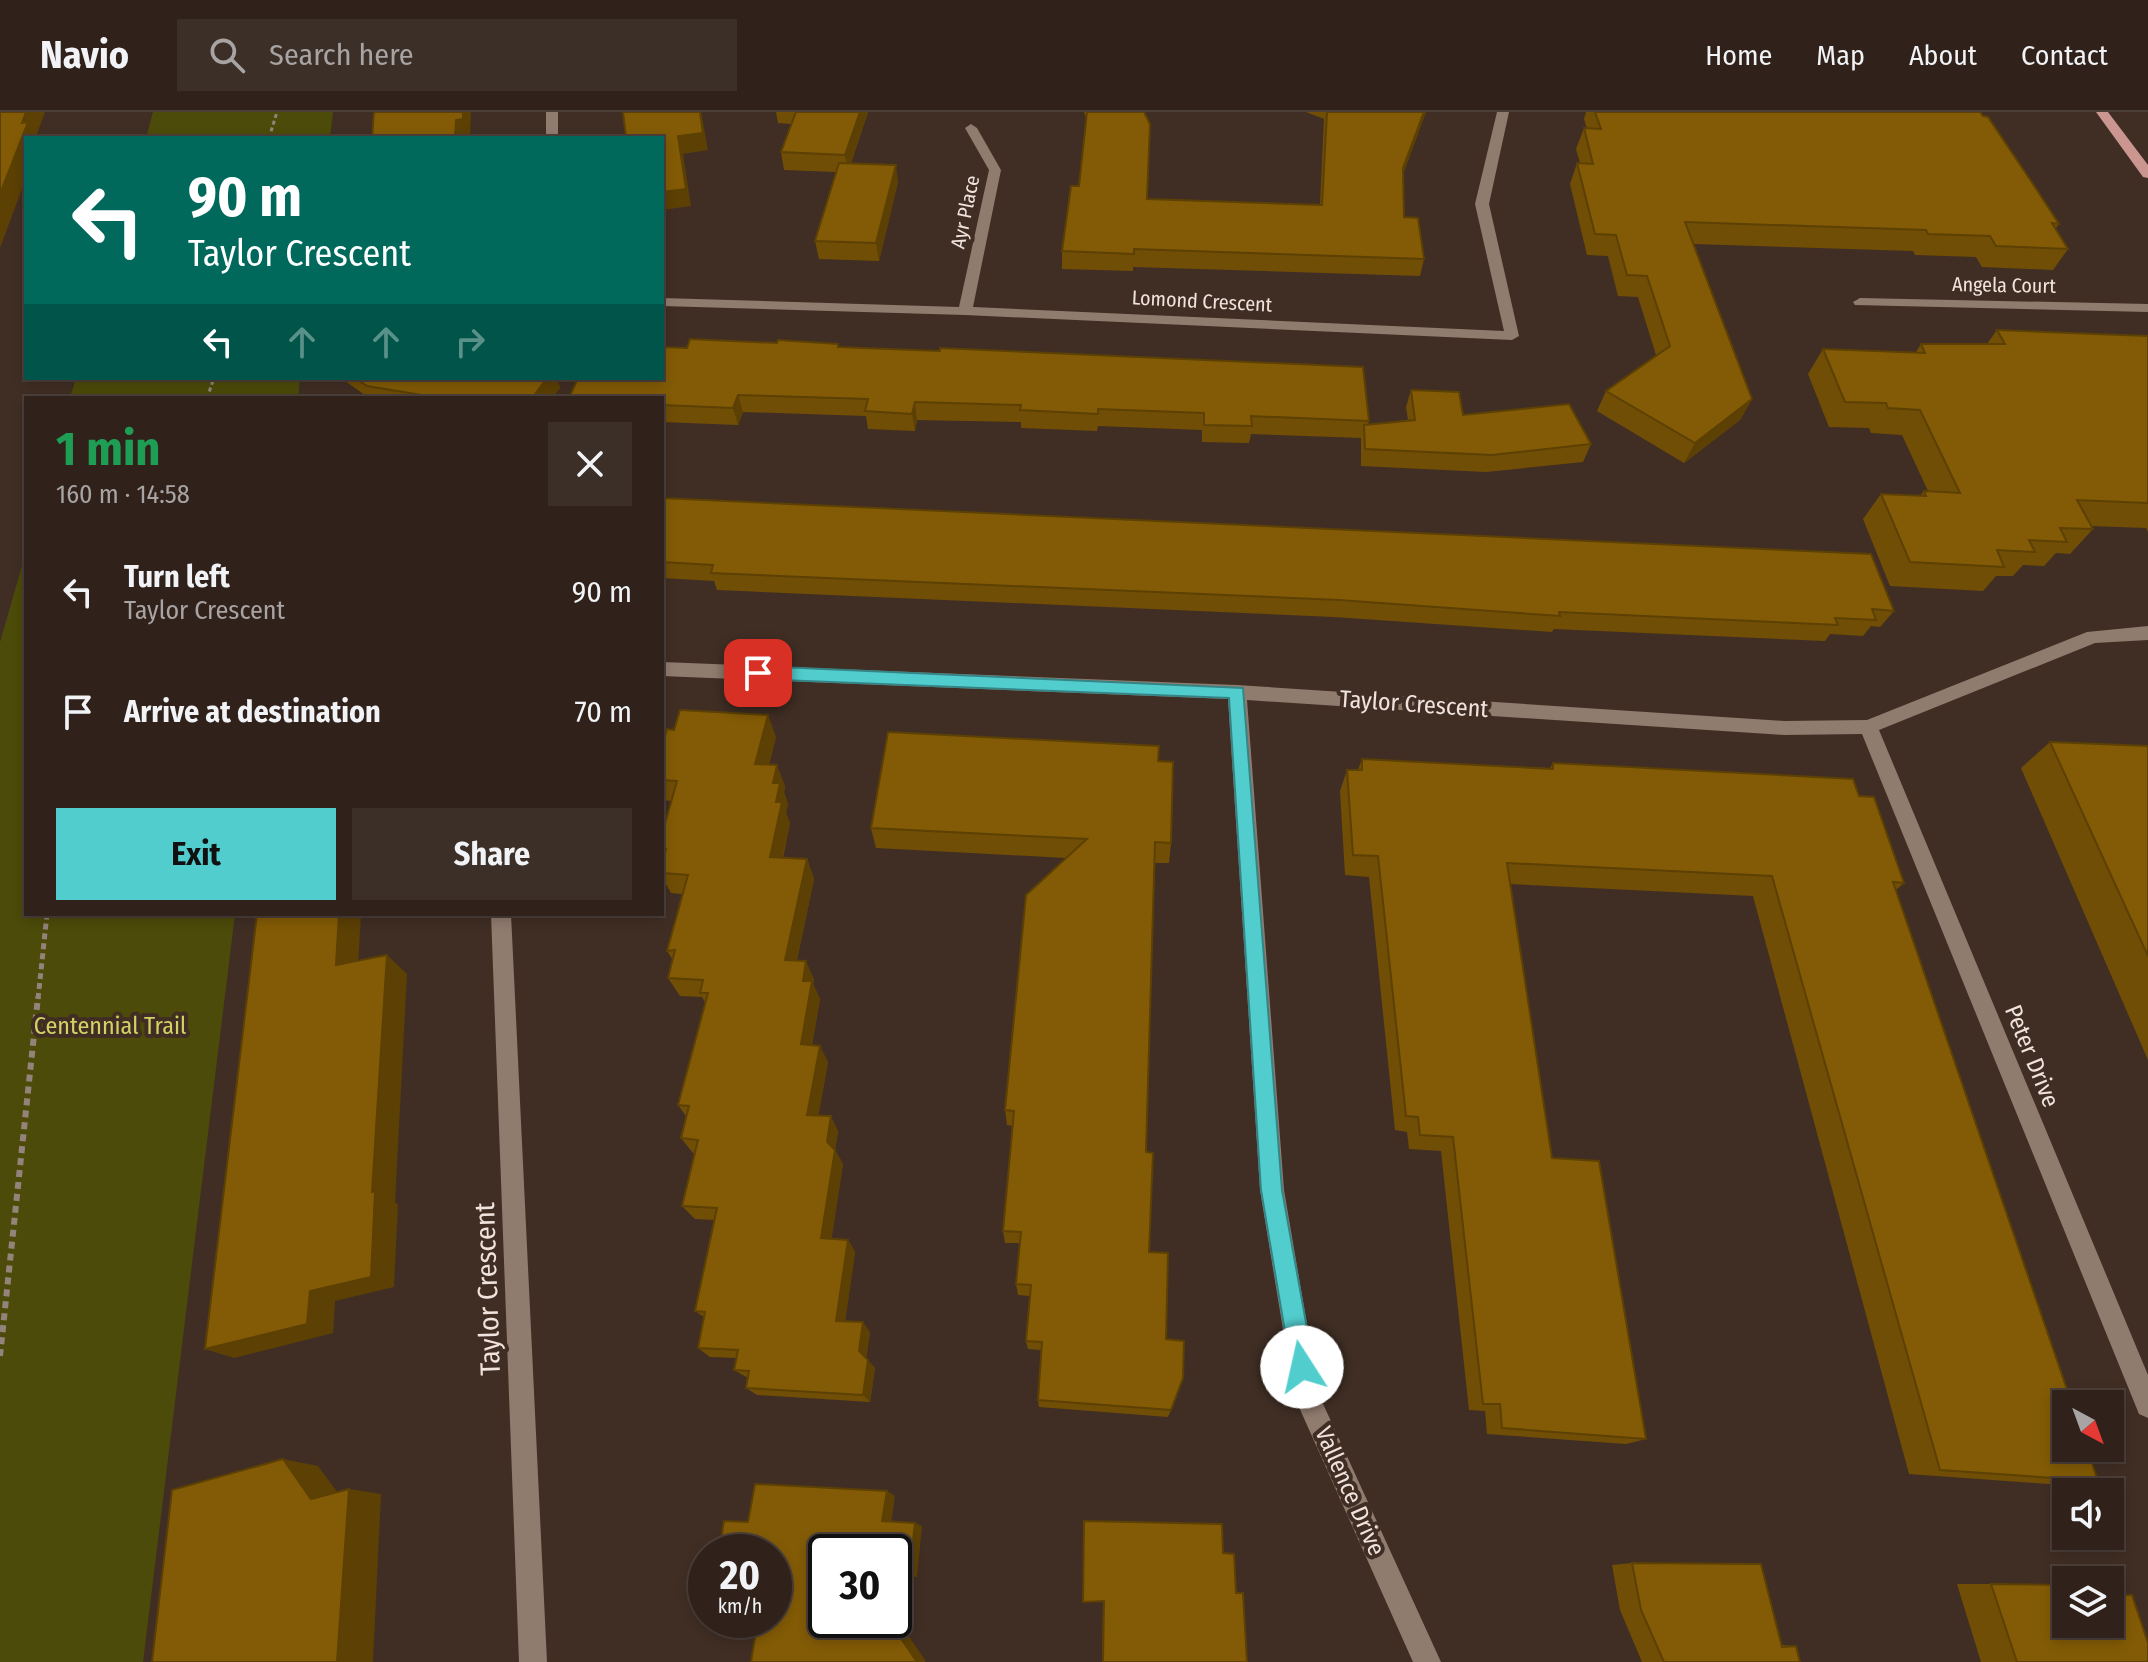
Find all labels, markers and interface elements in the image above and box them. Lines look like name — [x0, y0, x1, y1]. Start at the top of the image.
search box — [177, 19, 737, 91]
text: Navio — [40, 32, 129, 78]
icon: search — [205, 33, 249, 77]
text: Search here — [269, 37, 414, 73]
text: Home — [1705, 39, 1772, 72]
text: Map — [1816, 39, 1865, 72]
text: About — [1909, 39, 1977, 72]
text: Contact — [2021, 39, 2108, 72]
text: 90 m — [188, 164, 302, 231]
icon: left — [56, 168, 160, 272]
street label: Ayr Place — [946, 173, 984, 251]
text: Taylor Crescent — [188, 232, 411, 276]
street label: Angela Court — [1952, 272, 2057, 298]
street label: Lomond Crescent — [1131, 285, 1273, 317]
icon: left — [196, 320, 240, 364]
icon: ahead — [280, 320, 324, 364]
icon: ahead — [364, 320, 408, 364]
icon: right — [448, 320, 492, 364]
text: 1 min — [56, 420, 161, 478]
button: close — [548, 422, 632, 506]
text: 160 m · 14:58 — [56, 479, 190, 510]
text: Turn left — [124, 559, 230, 595]
icon: left — [56, 570, 100, 614]
text: 90 m — [572, 574, 632, 610]
text: Taylor Crescent — [124, 595, 285, 626]
pin — [724, 639, 792, 707]
icon: arrive — [736, 651, 780, 695]
street label: Taylor Crescent — [1339, 685, 1489, 723]
icon: arrive — [56, 690, 100, 734]
text: Arrive at destination — [124, 694, 381, 730]
text: 70 m — [574, 694, 632, 730]
button: Exit — [56, 808, 336, 900]
button: Share — [352, 808, 632, 900]
street label: Peter Drive — [1999, 1001, 2065, 1111]
park label: Centennial Trail — [34, 1012, 186, 1040]
street label: Taylor Crescent — [468, 1201, 507, 1376]
position arrow — [1260, 1325, 1344, 1409]
north arrow — [2052, 1390, 2124, 1462]
map controls — [2052, 1390, 2124, 1638]
street label: Vallence Drive — [1309, 1422, 1391, 1560]
button: sound — [2052, 1478, 2124, 1550]
speed limit sign: 30 — [808, 1534, 912, 1638]
text: 20 — [720, 1552, 760, 1600]
button: layers — [2052, 1566, 2124, 1638]
text: km/h — [718, 1594, 762, 1618]

